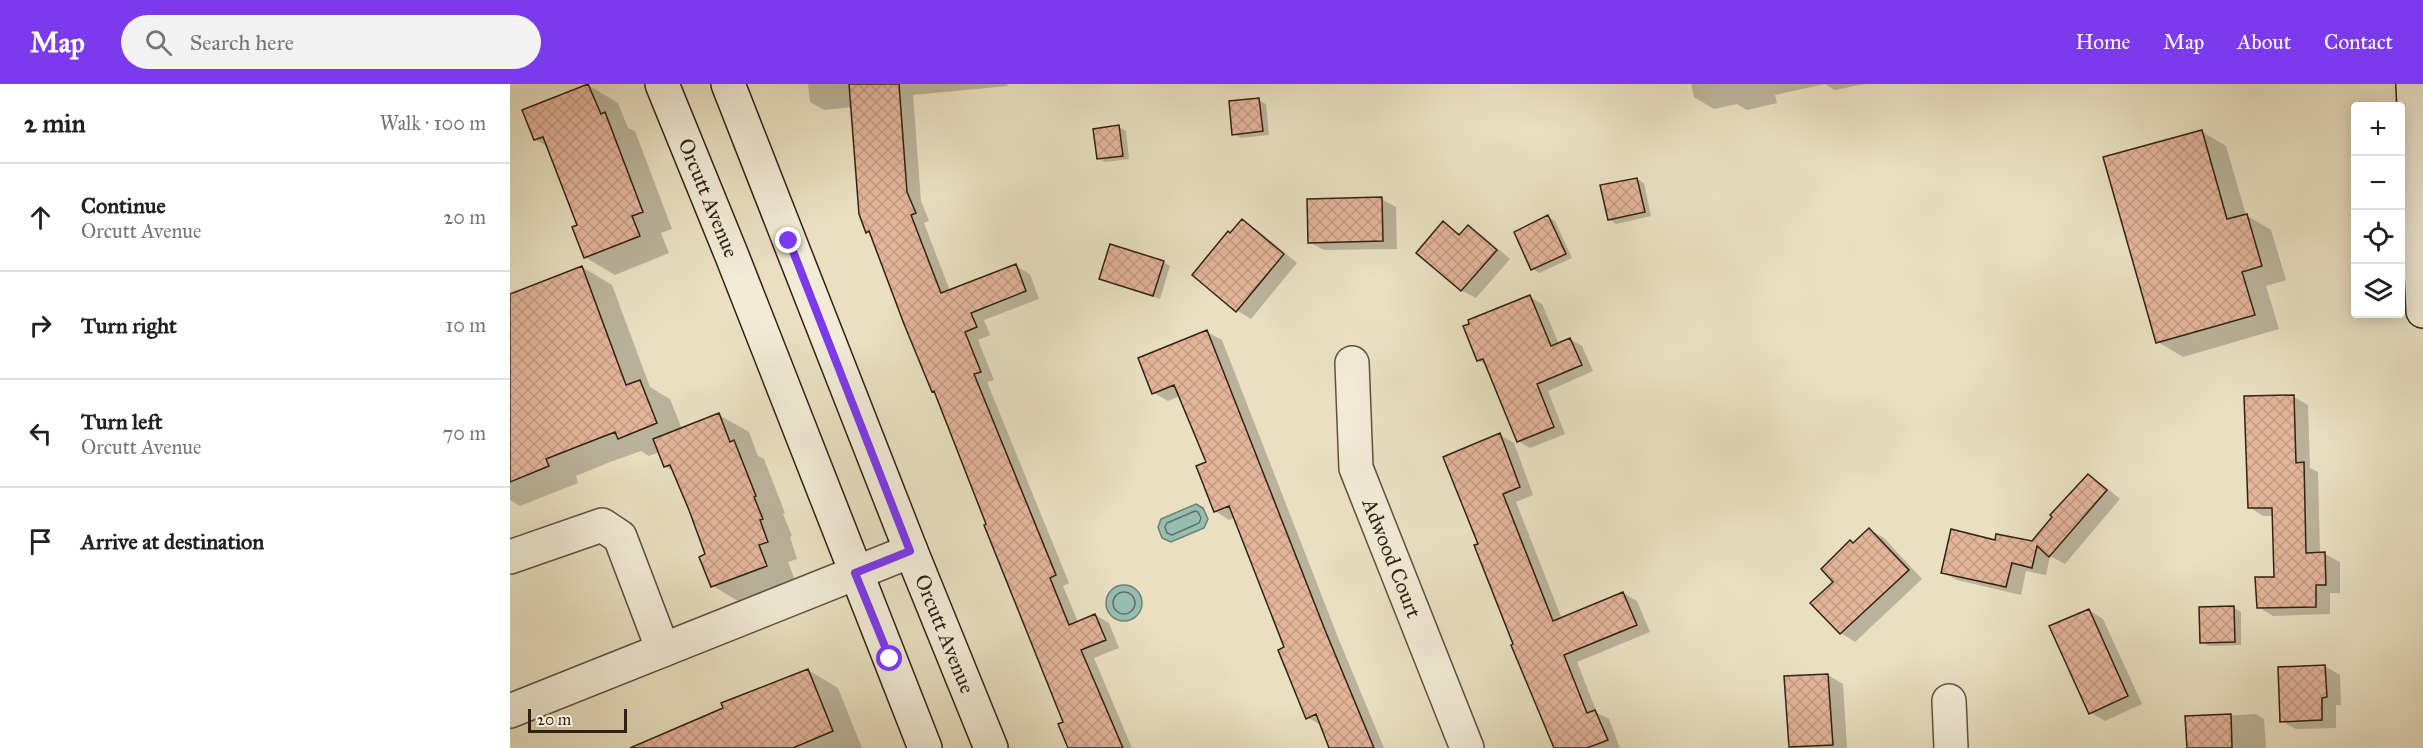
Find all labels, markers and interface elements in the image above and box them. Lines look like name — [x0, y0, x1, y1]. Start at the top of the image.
search box — [121, 15, 541, 69]
text: Map — [30, 25, 85, 60]
icon: search — [142, 26, 175, 59]
text: Search here — [190, 29, 294, 56]
text: Home — [2075, 29, 2130, 55]
text: Map — [2163, 29, 2204, 55]
text: About — [2237, 29, 2291, 55]
text: Contact — [2324, 29, 2393, 55]
map controls — [2351, 102, 2405, 318]
button: + — [2351, 102, 2405, 156]
text: 2 min — [24, 107, 85, 139]
text: Walk · 100 m — [380, 111, 486, 135]
street label: Orcutt Avenue — [673, 135, 744, 262]
button: − — [2351, 156, 2405, 210]
text: Continue — [81, 192, 166, 219]
icon: ahead — [24, 201, 57, 234]
text: 20 m — [443, 205, 486, 229]
button: locate — [2351, 210, 2405, 264]
text: Orcutt Avenue — [81, 219, 201, 243]
route end — [775, 227, 801, 253]
button: layers — [2351, 264, 2405, 318]
icon: right — [24, 309, 57, 342]
text: Turn right — [81, 312, 177, 339]
text: 10 m — [445, 313, 486, 337]
text: Turn left — [81, 408, 163, 435]
icon: left — [24, 417, 57, 450]
text: 70 m — [443, 421, 486, 445]
text: Orcutt Avenue — [81, 435, 201, 459]
street label: Adwood Court — [1356, 494, 1427, 622]
icon: arrive — [24, 525, 57, 558]
text: Arrive at destination — [81, 528, 264, 555]
street label: Orcutt Avenue — [909, 570, 981, 698]
route start — [876, 645, 902, 671]
scale bar — [528, 706, 627, 734]
text: 20 m — [537, 710, 571, 729]

